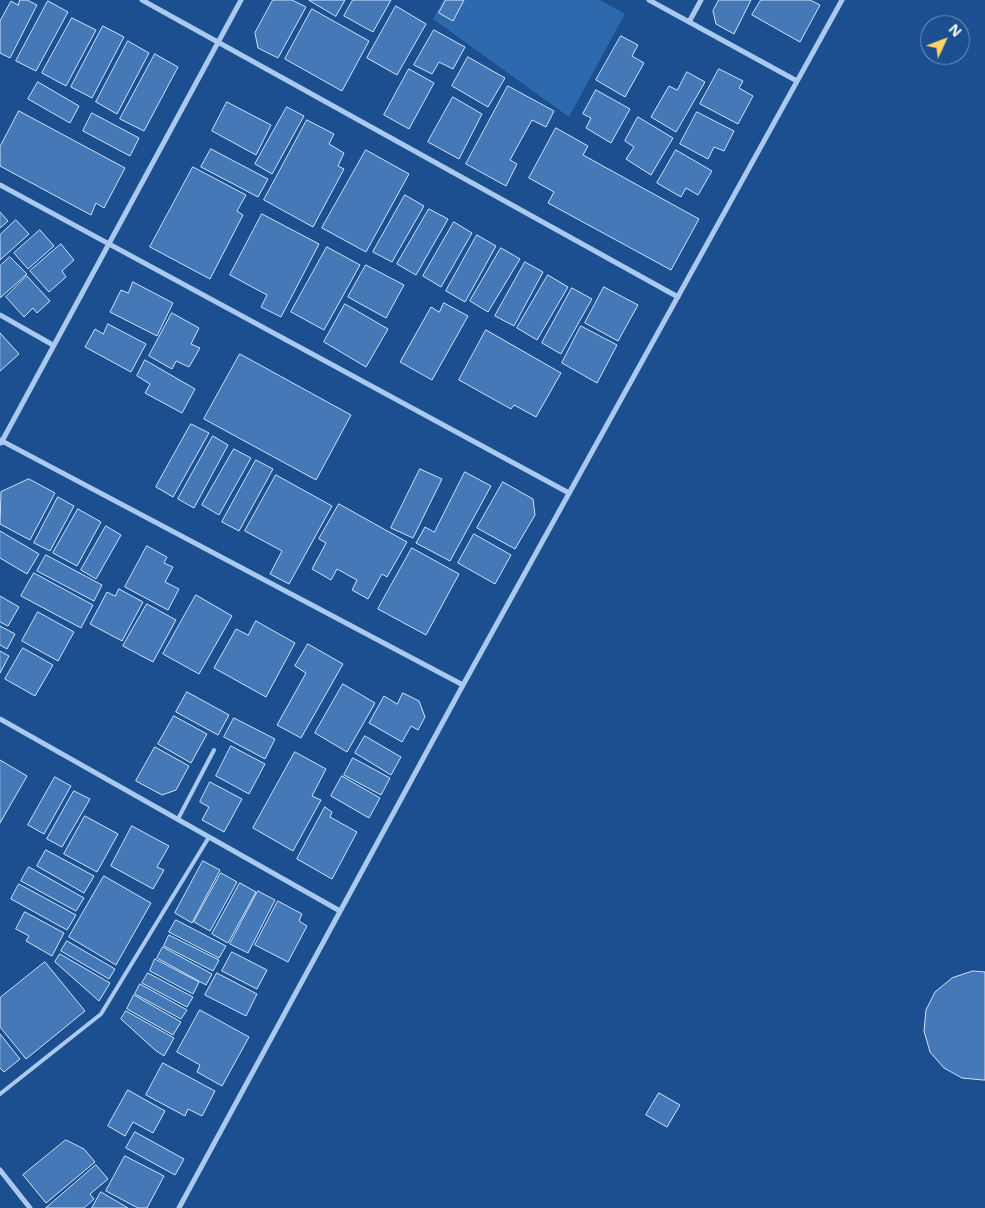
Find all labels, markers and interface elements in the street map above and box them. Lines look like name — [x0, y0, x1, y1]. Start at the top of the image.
north arrow — [920, 15, 970, 65]
text: N — [945, 19, 966, 41]

